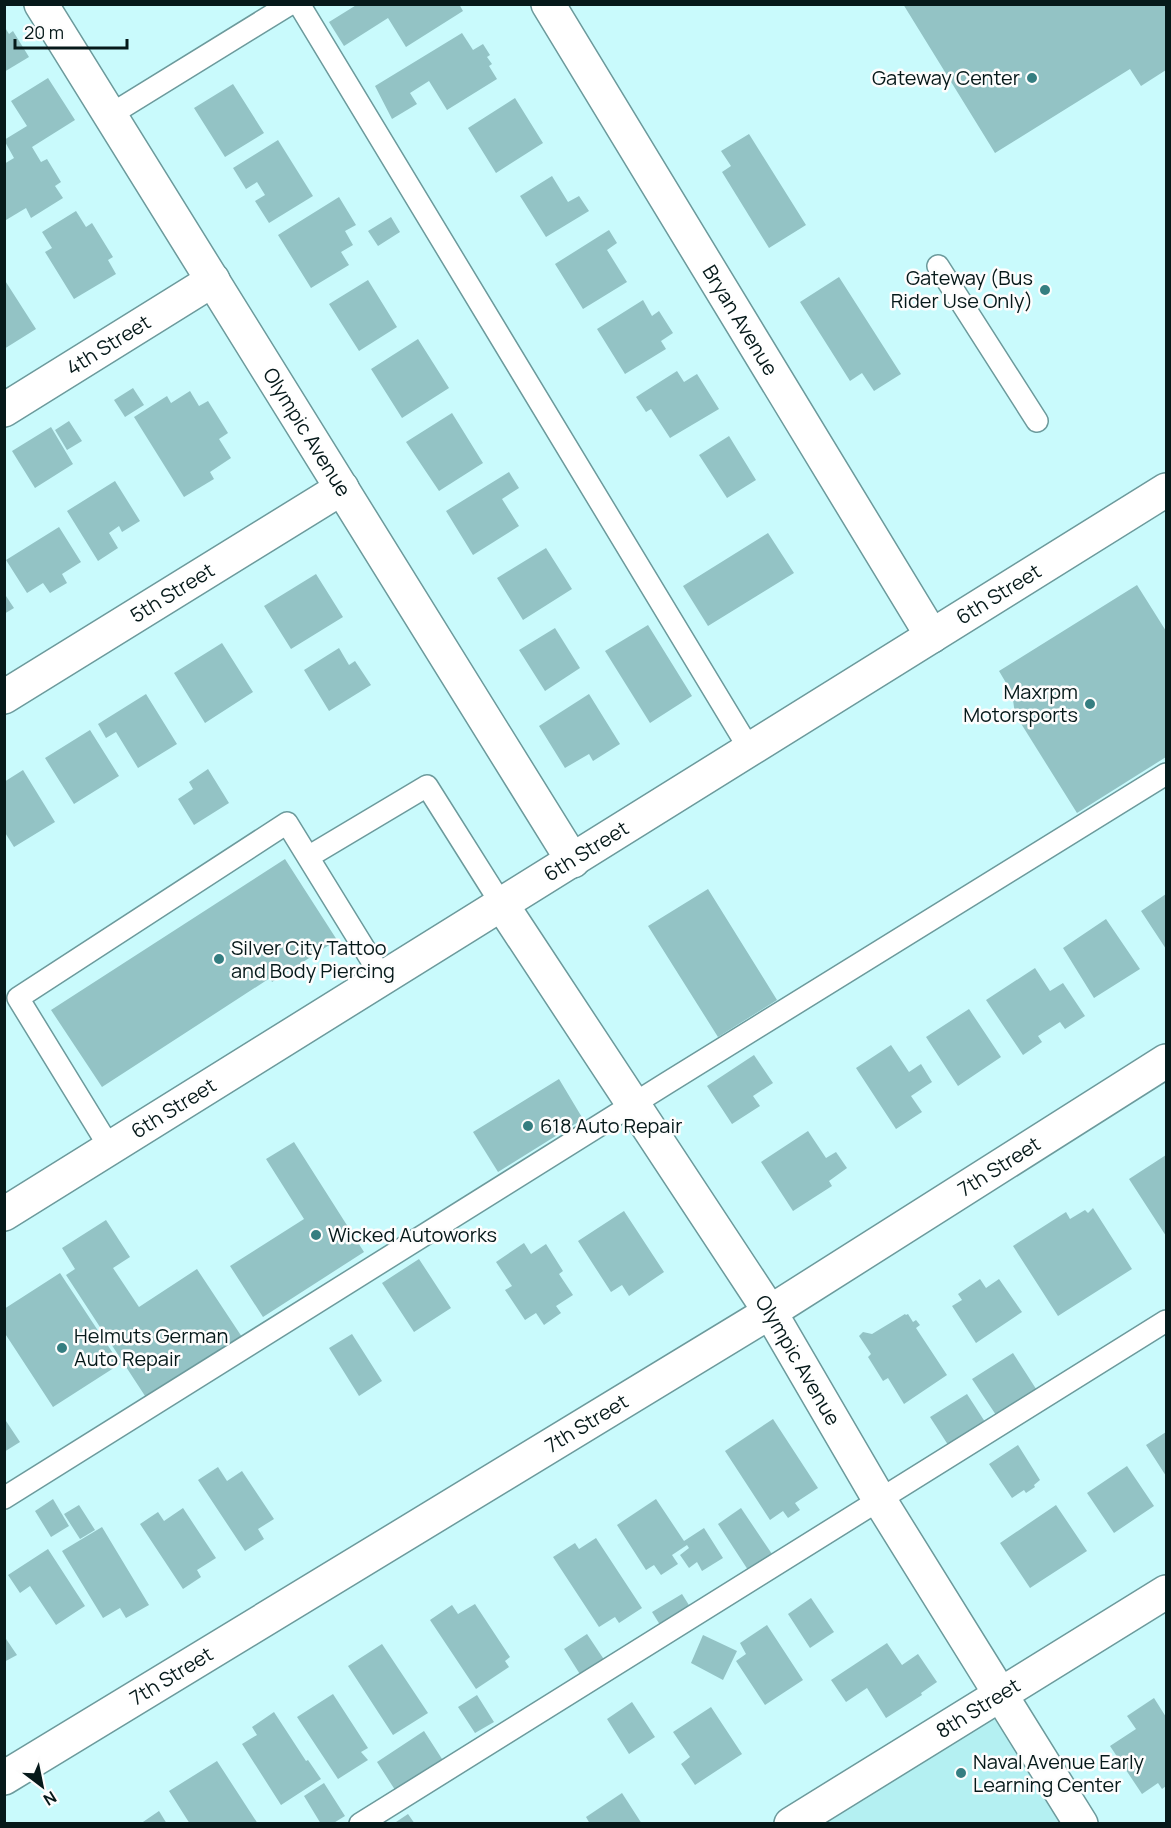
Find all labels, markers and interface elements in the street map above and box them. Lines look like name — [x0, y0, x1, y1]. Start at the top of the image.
scale bar — [15, 12, 128, 50]
text: 20 m — [24, 20, 64, 44]
place label: Gateway Center — [872, 64, 1020, 91]
marker: Gateway Center — [1025, 71, 1039, 85]
street label: Bryan Avenue — [697, 260, 785, 380]
place label: Gateway (Bus Rider Use Only) — [891, 264, 1033, 314]
marker: Gateway (Bus Rider Use Only) — [1038, 283, 1052, 297]
street label: 4th Street — [61, 308, 155, 381]
street label: Olympic Avenue — [257, 362, 357, 501]
street label: 5th Street — [125, 556, 219, 629]
street label: 6th Street — [951, 557, 1046, 630]
place label: Maxrpm Motorsports — [963, 678, 1078, 728]
marker: Maxrpm Motorsports — [1083, 697, 1097, 711]
street label: 6th Street — [538, 814, 633, 887]
place label: Silver City Tattoo and Body Piercing — [231, 934, 395, 984]
marker: Silver City Tattoo and Body Piercing — [212, 952, 226, 966]
street label: 6th Street — [126, 1071, 221, 1144]
place label: 618 Auto Repair — [540, 1112, 682, 1139]
marker: 618 Auto Repair — [521, 1119, 535, 1133]
street label: 7th Street — [953, 1130, 1045, 1203]
place label: Wicked Autoworks — [328, 1221, 497, 1248]
marker: Wicked Autoworks — [309, 1228, 323, 1242]
street label: Olympic Avenue — [749, 1290, 847, 1430]
place label: Helmuts German Auto Repair — [74, 1322, 228, 1372]
marker: Helmuts German Auto Repair — [55, 1341, 69, 1355]
street label: 7th Street — [540, 1387, 633, 1459]
street label: 7th Street — [125, 1640, 218, 1711]
street label: 8th Street — [931, 1672, 1025, 1744]
place label: Naval Avenue Early Learning Center — [973, 1748, 1145, 1798]
north arrow — [12, 1756, 72, 1816]
marker: Naval Avenue Early Learning Center — [954, 1766, 968, 1780]
text: N — [39, 1786, 61, 1811]

